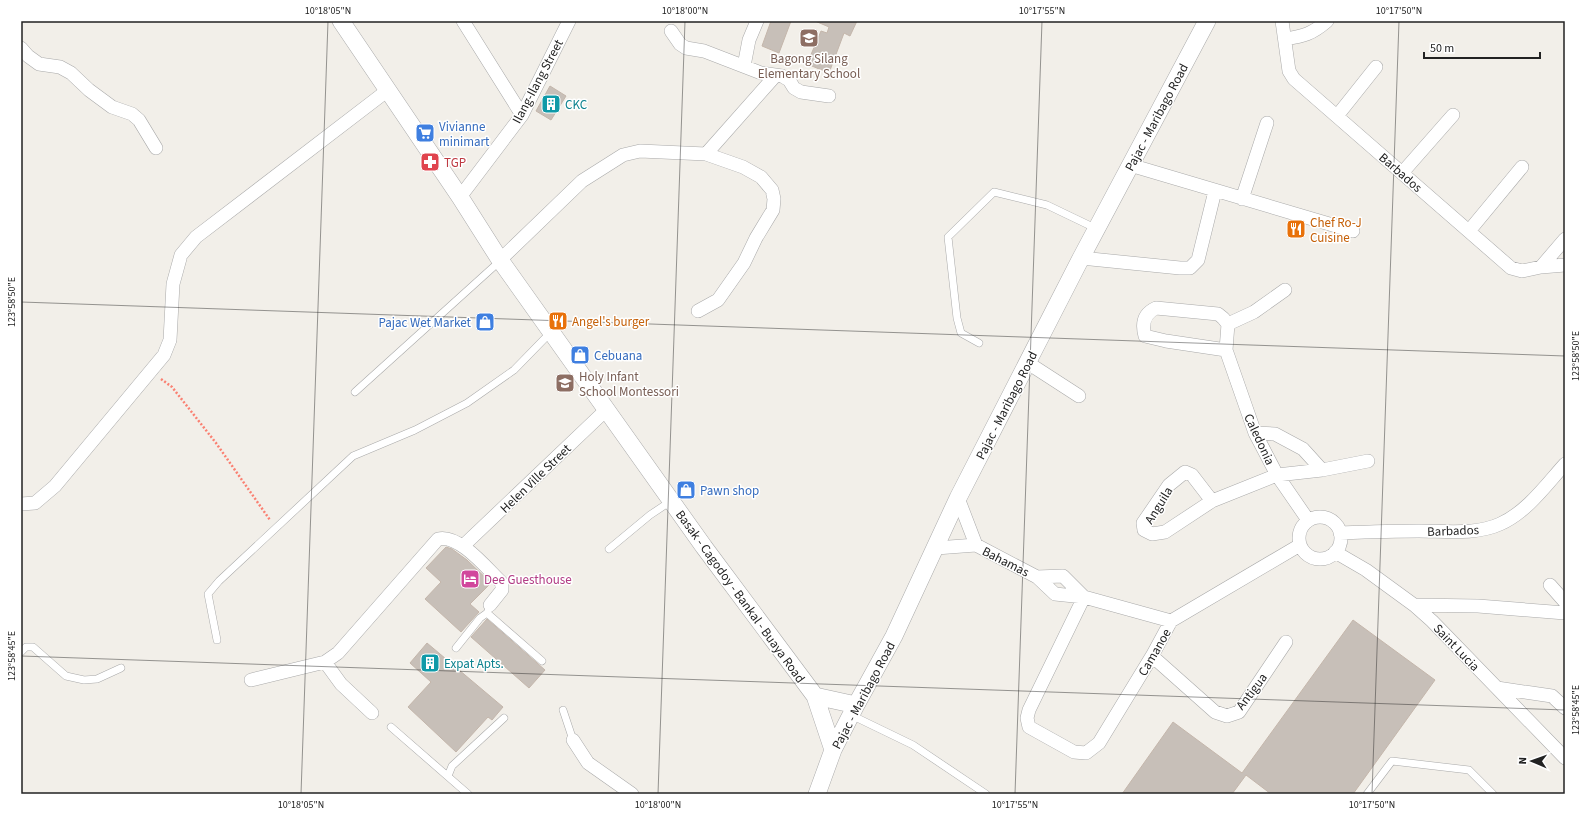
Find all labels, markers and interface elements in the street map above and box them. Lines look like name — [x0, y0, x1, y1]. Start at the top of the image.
text: 10°18'05"N — [305, 4, 351, 18]
text: 10°18'00"N — [662, 4, 708, 18]
text: 10°17'55"N — [1019, 4, 1065, 18]
text: 10°17'50"N — [1376, 4, 1422, 18]
school or university icon: Bagong Silang Elementary School — [798, 27, 820, 49]
scale bar — [1424, 34, 1540, 60]
street label: Ilang-Ilang Street — [508, 36, 568, 127]
text: 50 m — [1430, 40, 1454, 57]
place label: Bagong Silang Elementary School — [758, 50, 860, 83]
street label: Pajac - Maribago Road — [1121, 60, 1193, 174]
building icon: CKC — [540, 93, 562, 115]
place label: CKC — [565, 96, 587, 114]
place label: Vivianne minimart — [439, 118, 490, 151]
supermarket icon: Vivianne minimart — [414, 122, 436, 144]
street label: Barbados — [1375, 149, 1426, 197]
pharmacy icon: TGP — [419, 151, 441, 173]
place label: TGP — [444, 154, 466, 172]
place label: Chef Ro-J Cuisine — [1310, 214, 1362, 247]
restaurant icon: Chef Ro-J Cuisine — [1285, 218, 1307, 240]
text: 123°58'50"E — [5, 277, 19, 327]
restaurant icon: Angel's burger — [547, 310, 569, 332]
shop icon: Pajac Wet Market — [474, 311, 496, 333]
place label: Angel's burger — [572, 313, 650, 331]
place label: Pajac Wet Market — [378, 314, 472, 332]
text: 123°58'50"E — [1569, 331, 1583, 381]
shop icon: Cebuana — [569, 344, 591, 366]
place label: Cebuana — [594, 347, 642, 365]
street label: Pajac - Maribago Road — [972, 348, 1042, 463]
place label: Holy Infant School Montessori — [579, 368, 679, 401]
school or university icon: Holy Infant School Montessori — [554, 372, 576, 394]
street label: Caledonia — [1239, 411, 1279, 468]
street label: Helen Ville Street — [496, 440, 576, 517]
shop icon: Pawn shop — [675, 479, 697, 501]
place label: Pawn shop — [700, 482, 759, 500]
street label: Anguila — [1140, 483, 1177, 528]
street label: Basak - Cagodoy - Bankal - Buaya Road — [671, 506, 809, 687]
street label: Barbados — [1427, 521, 1480, 541]
street label: Bahamas — [979, 542, 1033, 582]
hotel icon: Dee Guesthouse — [459, 568, 481, 590]
place label: Dee Guesthouse — [484, 571, 572, 589]
street label: Saint Lucia — [1429, 620, 1484, 675]
street label: Camanoe — [1134, 626, 1176, 679]
text: 123°58'45"E — [5, 631, 19, 681]
street label: Pajac - Maribago Road — [828, 638, 900, 752]
building icon: Expat Apts. — [419, 652, 441, 674]
place label: Expat Apts. — [444, 655, 504, 673]
street label: Antigua — [1232, 669, 1272, 714]
text: 123°58'45"E — [1569, 685, 1583, 735]
north arrow — [1512, 741, 1552, 781]
text: N — [1515, 757, 1530, 765]
text: 10°18'05"N — [278, 798, 324, 812]
text: 10°18'00"N — [635, 798, 681, 812]
text: 10°17'55"N — [992, 798, 1038, 812]
text: 10°17'50"N — [1349, 798, 1395, 812]

